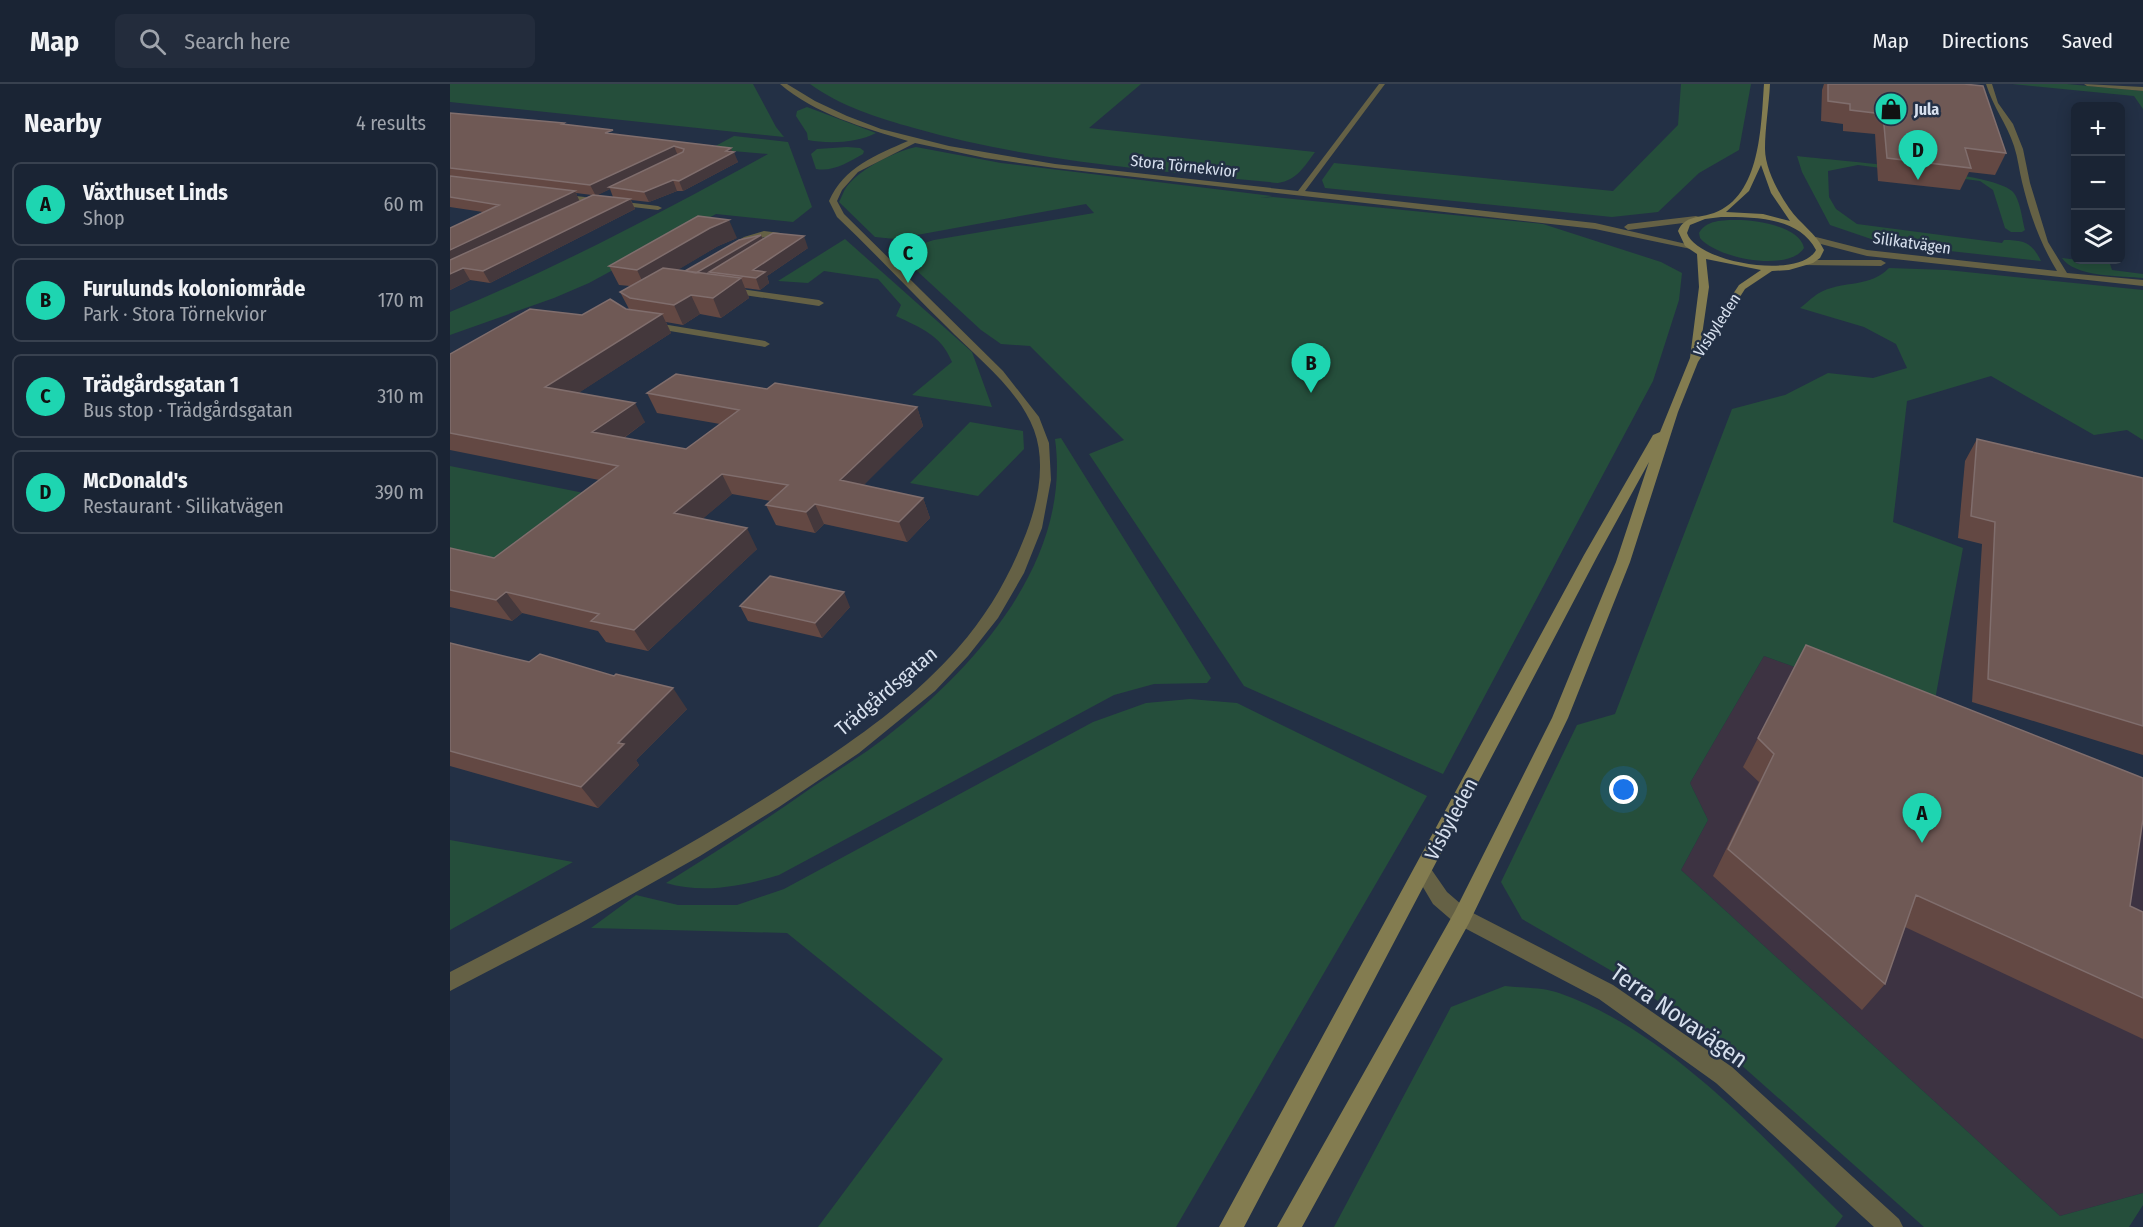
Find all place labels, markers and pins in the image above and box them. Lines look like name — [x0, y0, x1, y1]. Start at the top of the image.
shop icon: Jula — [1873, 91, 1909, 127]
place label: Jula — [1913, 100, 1939, 119]
pin: D — [1898, 130, 1938, 180]
pin: C — [888, 234, 928, 283]
pin: B — [1292, 344, 1330, 393]
pin: A — [1902, 794, 1942, 843]

